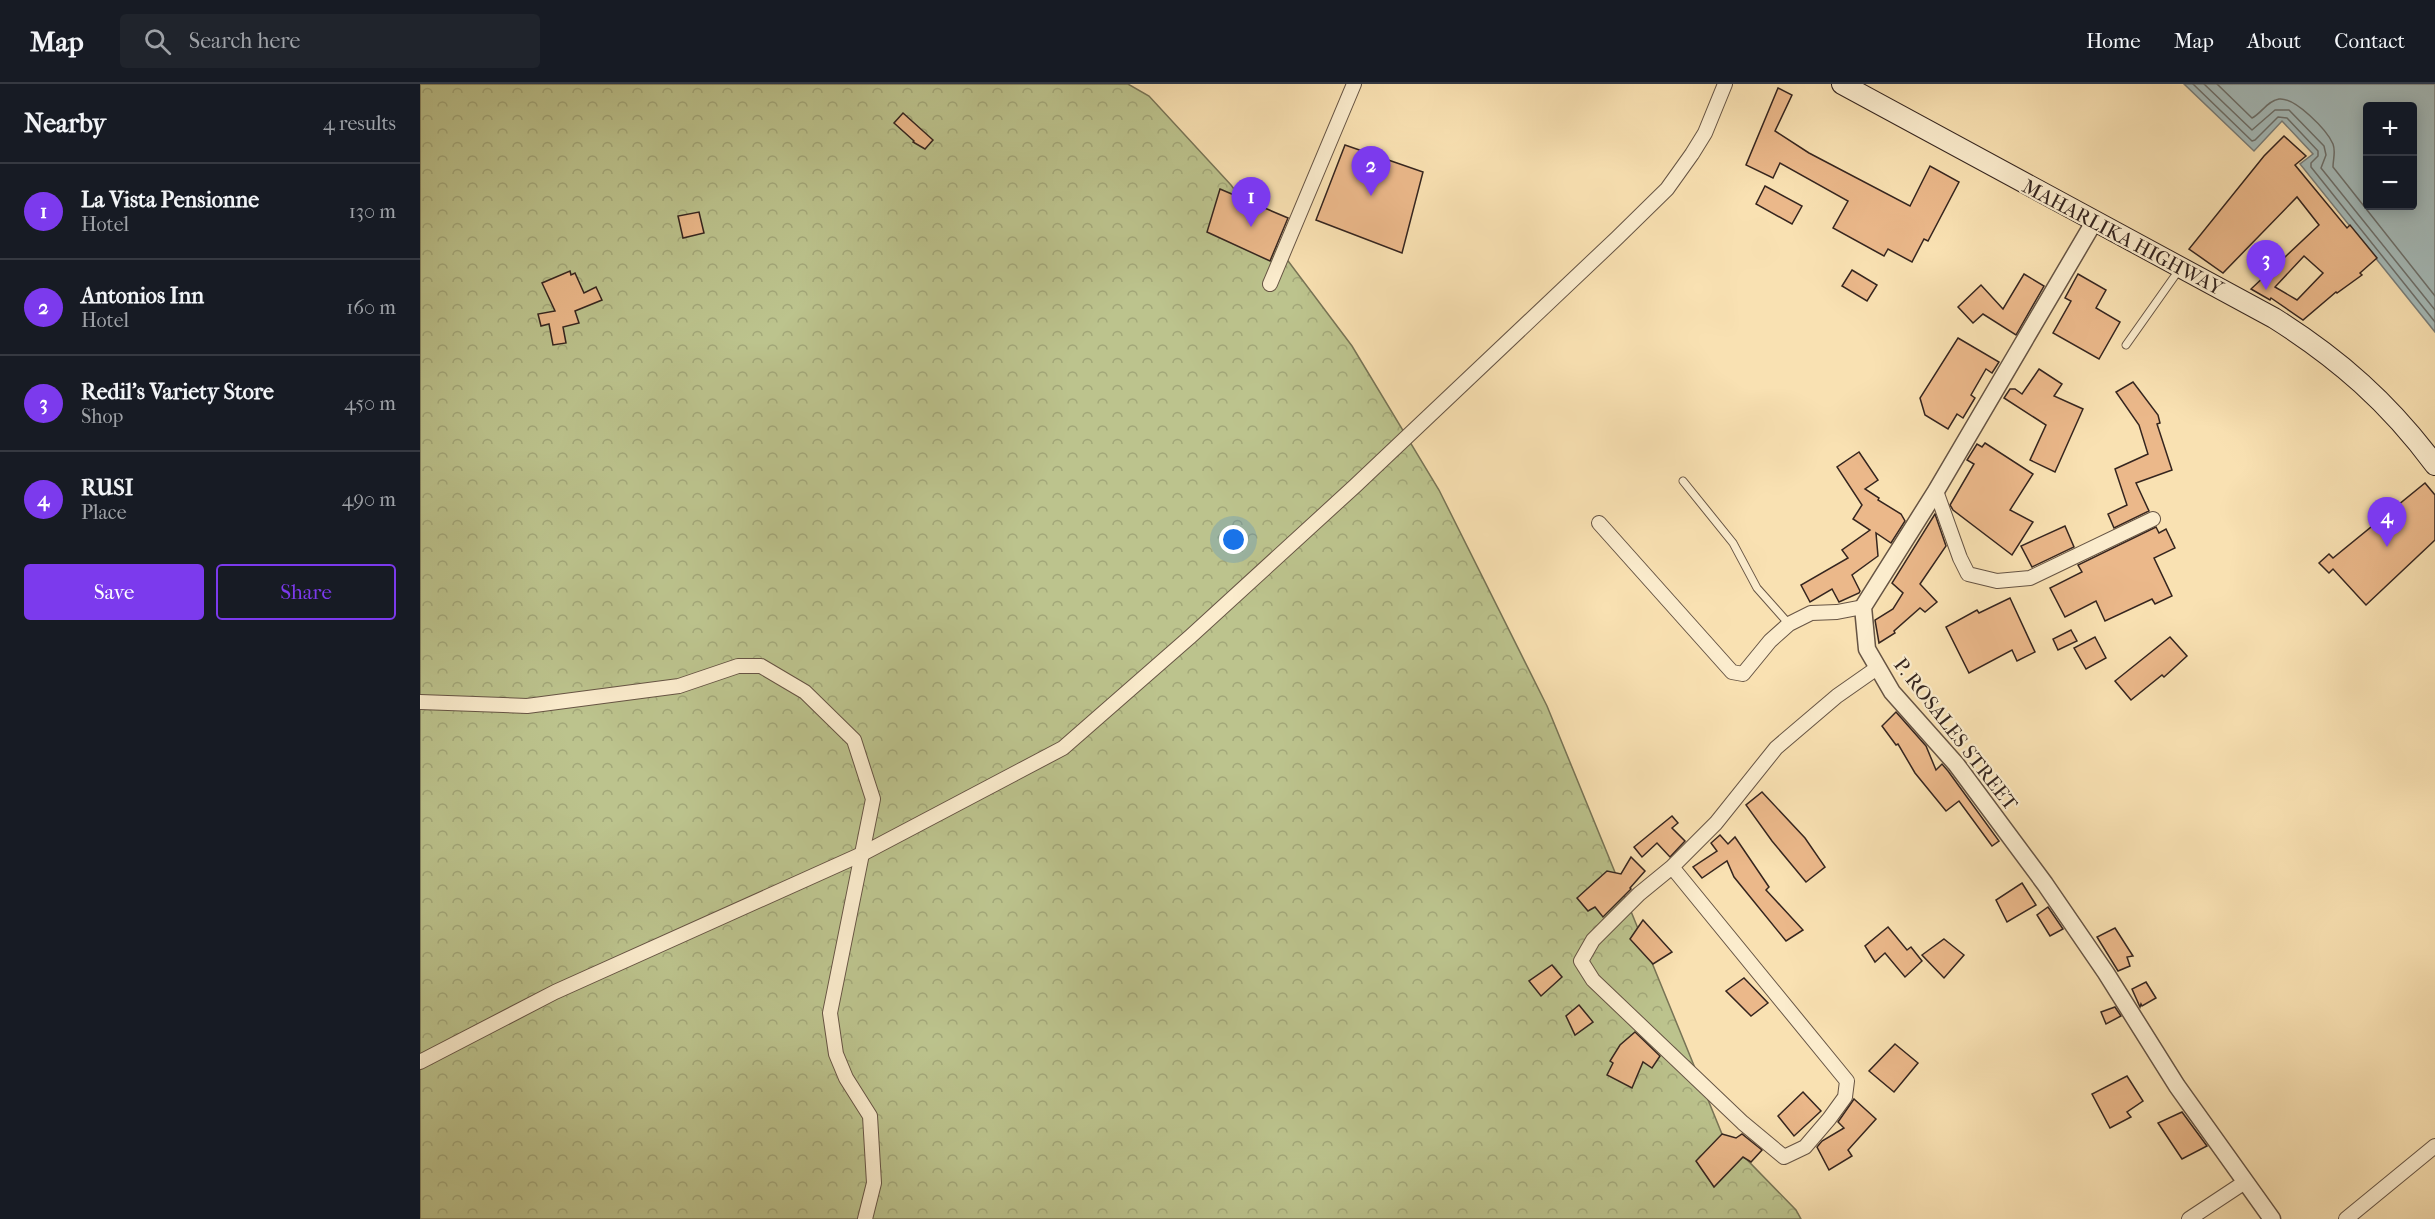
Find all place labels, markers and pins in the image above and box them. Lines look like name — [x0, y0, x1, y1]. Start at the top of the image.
pin: 2 — [1352, 147, 1390, 196]
pin: 1 — [1232, 178, 1270, 227]
pin: 3 — [2246, 240, 2286, 290]
pin: 4 — [2368, 498, 2406, 547]

